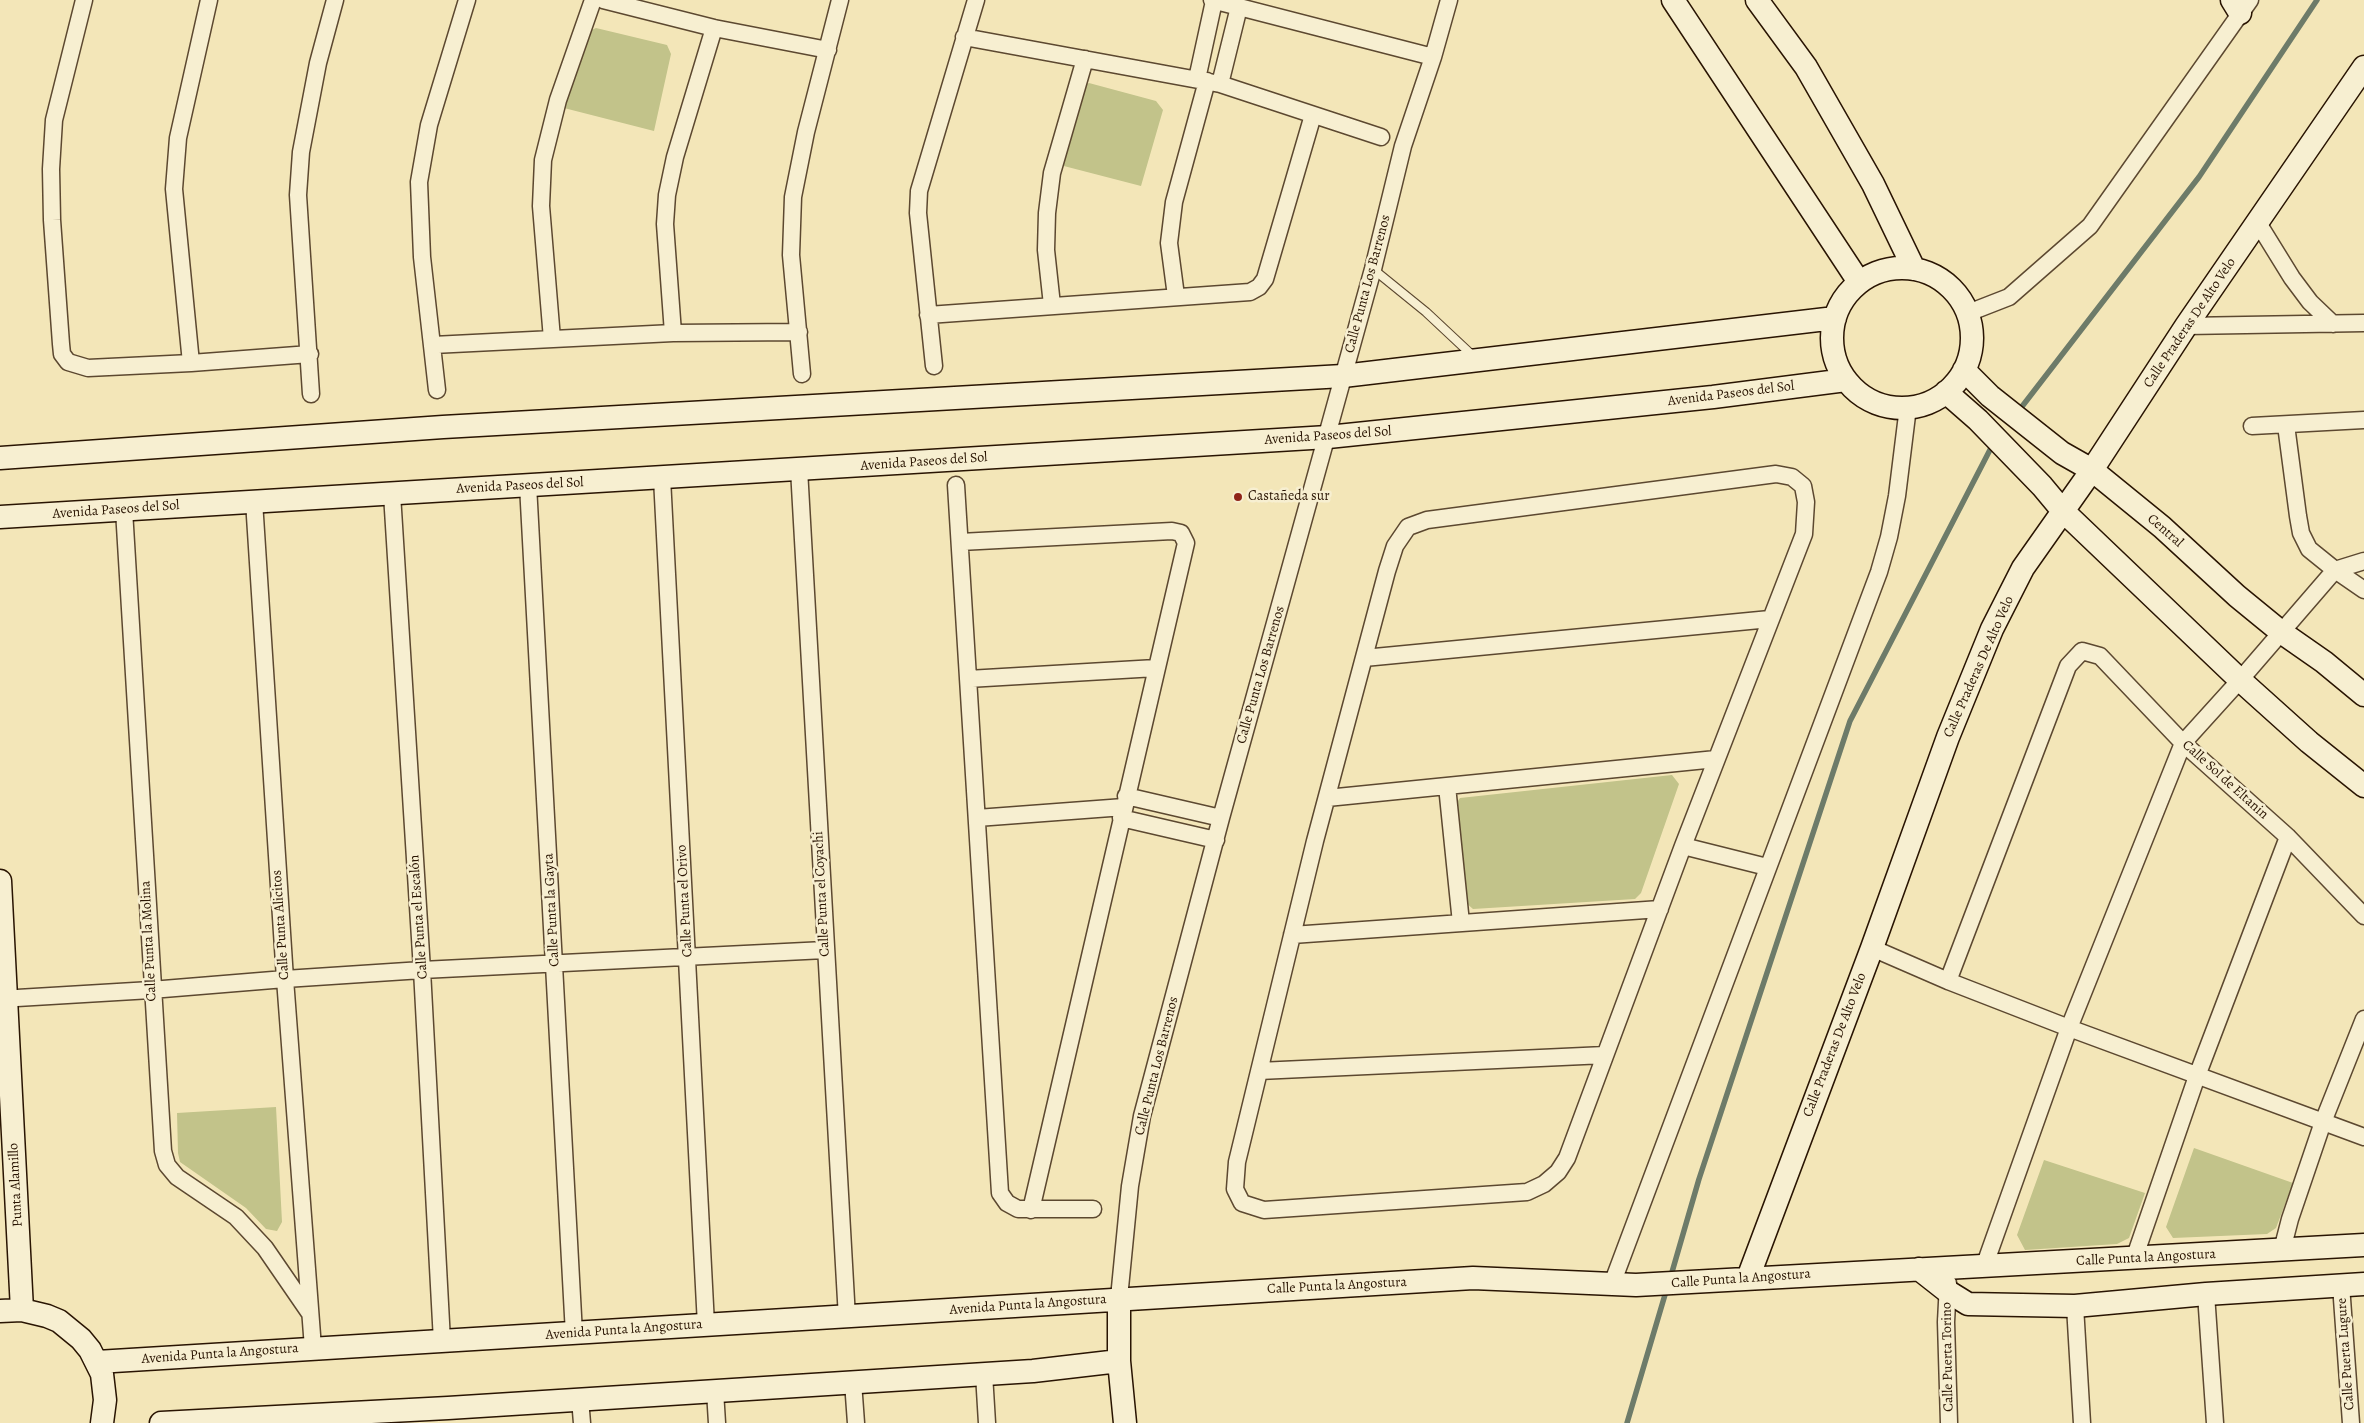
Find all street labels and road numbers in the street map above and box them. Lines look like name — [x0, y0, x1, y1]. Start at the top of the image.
street label: Calle Punta Los Barrenos — [1341, 213, 1395, 355]
street label: Calle Praderas De Alto Velo — [2140, 255, 2240, 391]
street label: Avenida Paseos del Sol — [1667, 378, 1795, 410]
street label: Avenida Paseos del Sol — [1264, 423, 1392, 449]
street label: Avenida Paseos del Sol — [860, 449, 988, 475]
street label: Avenida Paseos del Sol — [456, 474, 584, 498]
street label: Avenida Paseos del Sol — [52, 497, 180, 523]
street label: Central — [2144, 511, 2186, 551]
street label: Calle Praderas De Alto Velo — [1940, 594, 2018, 740]
street label: Calle Punta Los Barrenos — [1233, 604, 1289, 746]
street label: Calle Sol de Eltanin — [2178, 737, 2272, 823]
street label: Calle Punta el Coyachi — [810, 831, 834, 957]
street label: Calle Punta el Orivo — [674, 844, 696, 958]
street label: Calle Punta la Gayta — [541, 853, 563, 967]
street label: Calle Punta el Escalón — [406, 854, 432, 980]
street label: Calle Punta Alicitos — [269, 869, 293, 981]
street label: Calle Punta la Molina — [137, 880, 161, 1002]
street label: Calle Praderas De Alto Velo — [1800, 971, 1870, 1119]
street label: Calle Punta Los Barrenos — [1132, 995, 1182, 1137]
street label: Punta Alamillo — [5, 1143, 27, 1227]
street label: Calle Punta la Angostura — [2076, 1246, 2216, 1270]
street label: Calle Punta la Angostura — [1671, 1266, 1811, 1292]
street label: Calle Punta la Angostura — [1267, 1274, 1407, 1298]
street label: Avenida Punta la Angostura — [949, 1291, 1107, 1319]
street label: Calle Puerta Lugure — [2334, 1297, 2358, 1411]
street label: Calle Puerta Torino — [1939, 1302, 1957, 1412]
street label: Avenida Punta la Angostura — [545, 1316, 703, 1344]
street label: Avenida Punta la Angostura — [141, 1340, 299, 1368]

